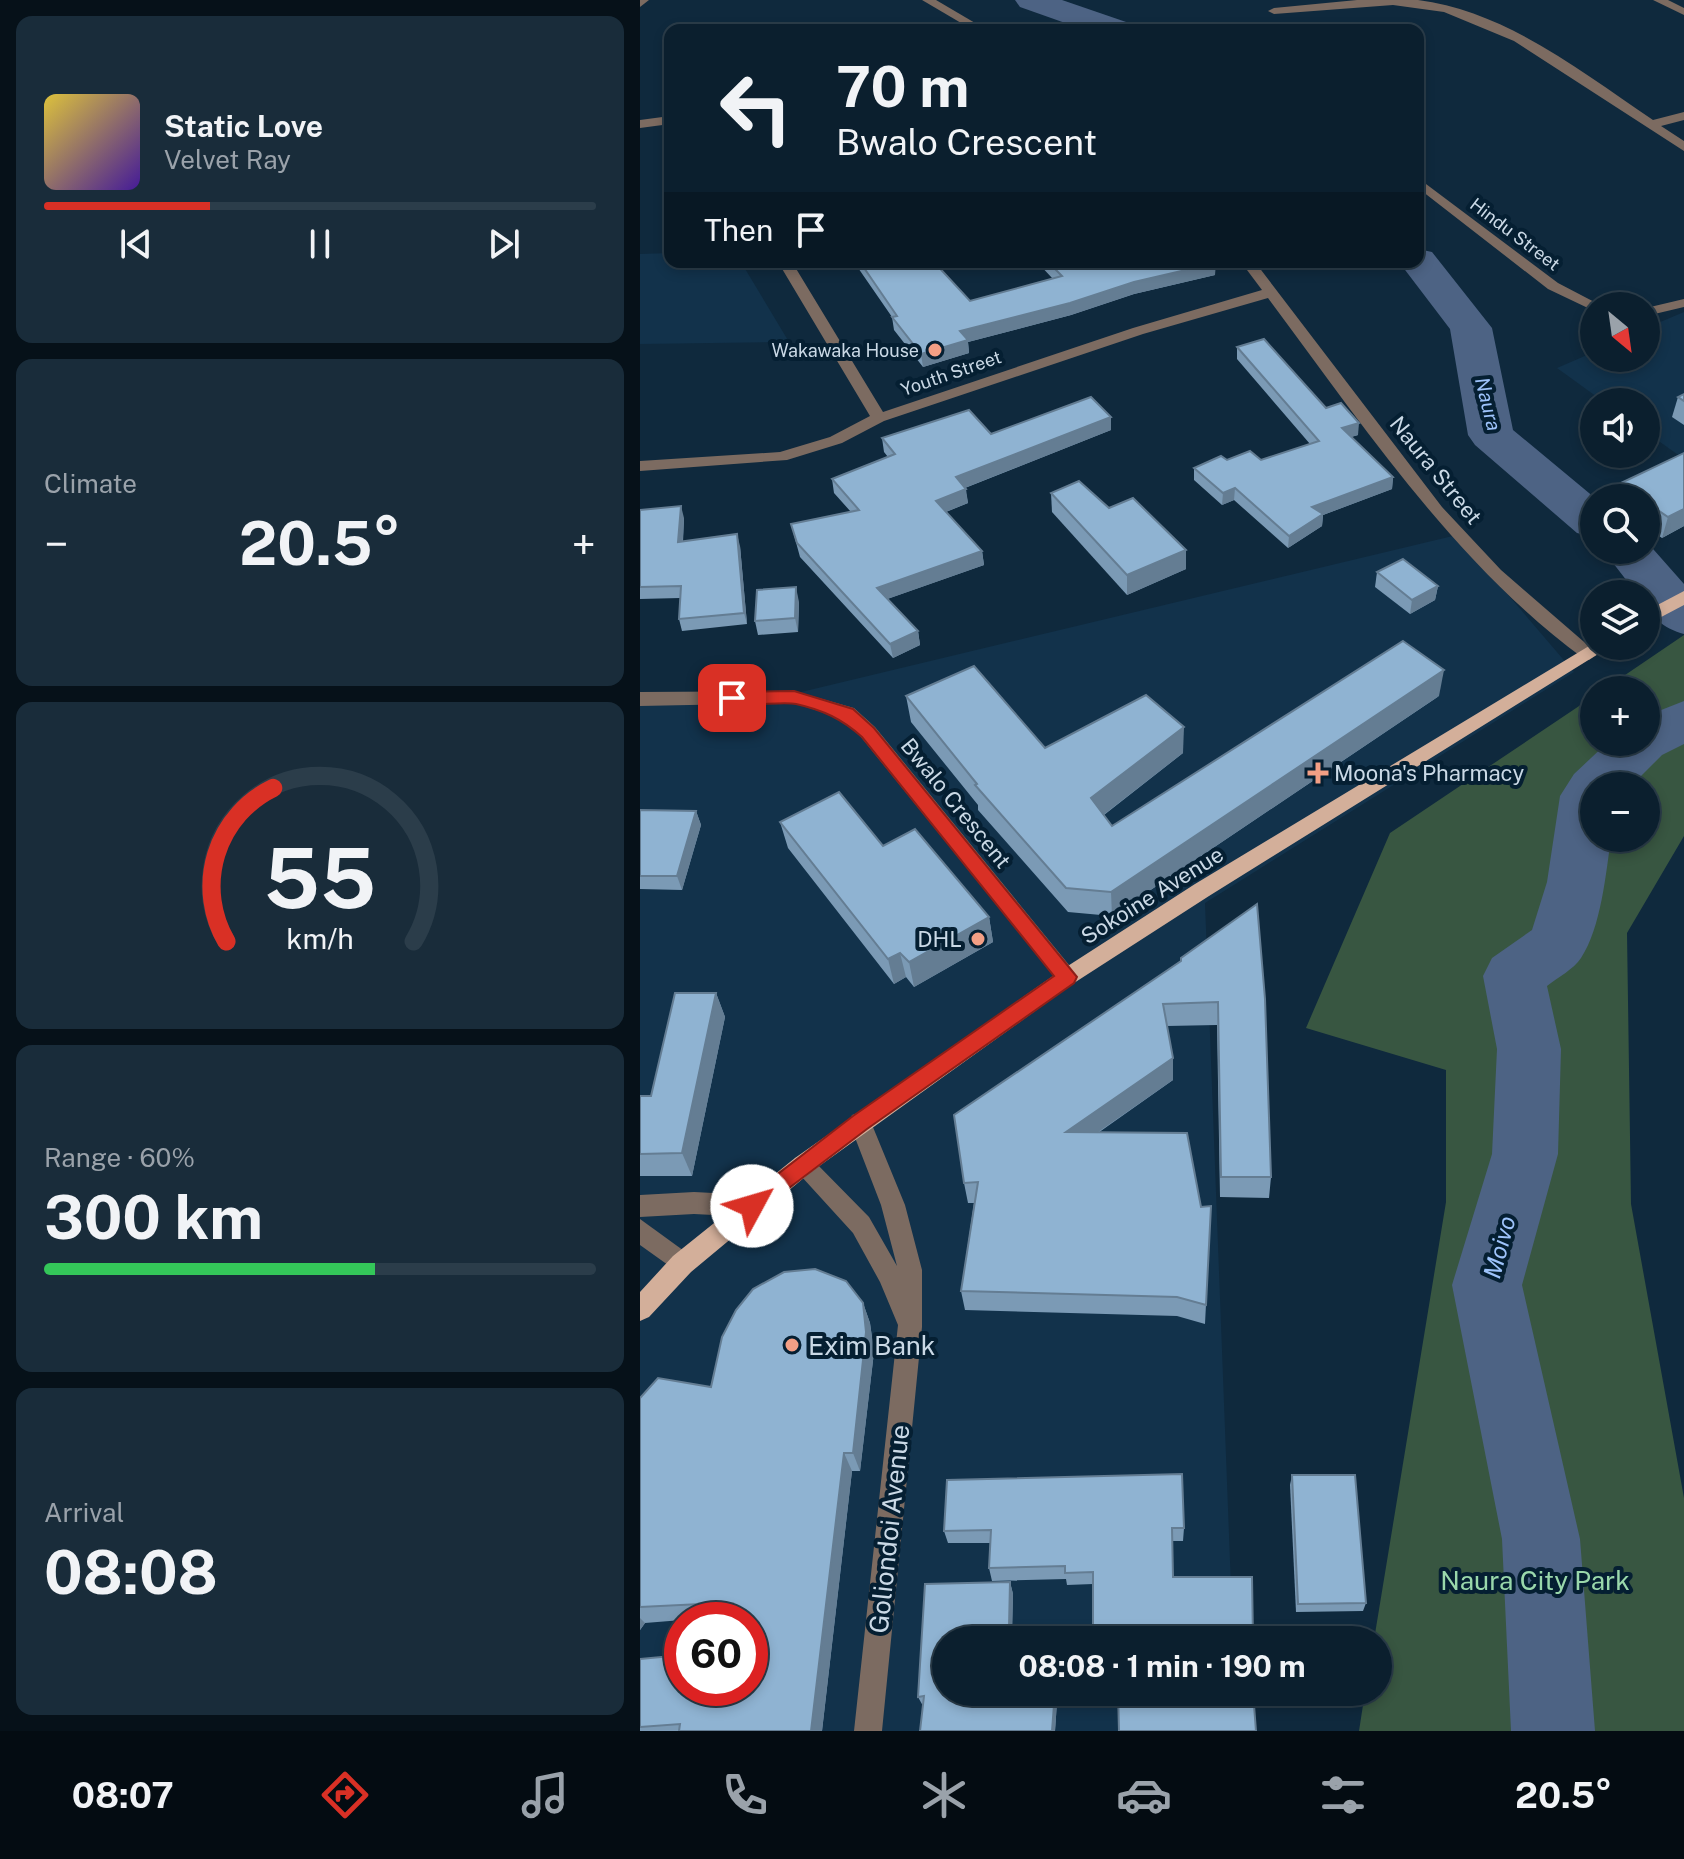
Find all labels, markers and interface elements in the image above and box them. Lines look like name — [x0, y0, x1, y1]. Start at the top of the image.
text: 70 m — [836, 54, 969, 120]
icon: left — [704, 56, 808, 160]
text: Static Love — [164, 108, 323, 144]
text: Bwalo Crescent — [836, 121, 1097, 163]
text: Velvet Ray — [164, 144, 291, 175]
street label: Hindu Street — [1466, 193, 1564, 275]
icon: arrive — [789, 208, 833, 252]
text: Then — [704, 212, 773, 248]
icon: previous — [114, 222, 158, 266]
icon: pause — [298, 222, 342, 266]
icon: next — [482, 222, 526, 266]
north arrow — [1580, 292, 1660, 372]
map controls — [1580, 292, 1660, 852]
place label: Wakawaka House — [772, 340, 919, 361]
marker: Wakawaka House — [926, 341, 944, 359]
street label: Youth Street — [898, 346, 1004, 400]
water label: Naura — [1470, 375, 1506, 433]
button: sound — [1580, 388, 1660, 468]
street label: Naura Street — [1384, 411, 1488, 529]
text: Climate — [44, 468, 137, 499]
button: search — [1580, 484, 1660, 564]
text: 20.5° — [239, 508, 401, 579]
text: − — [44, 518, 68, 570]
text: + — [572, 518, 596, 570]
button: layers — [1580, 580, 1660, 660]
pin — [698, 664, 766, 732]
icon: arrive — [710, 676, 754, 720]
button: + — [1580, 676, 1660, 756]
street label: Bwalo Crescent — [896, 733, 1016, 873]
place label: Moona's Pharmacy — [1334, 760, 1524, 786]
marker: Moona's Pharmacy — [1309, 764, 1327, 782]
button: − — [1580, 772, 1660, 852]
text: 55 — [264, 828, 376, 926]
street label: Sokoine Avenue — [1076, 841, 1228, 949]
text: km/h — [286, 922, 354, 955]
place label: DHL — [917, 926, 962, 952]
marker: DHL — [969, 930, 987, 948]
text: Range · 60% — [44, 1142, 195, 1173]
position arrow — [710, 1164, 794, 1248]
text: 300 km — [44, 1182, 263, 1253]
water label: Moivo — [1477, 1213, 1521, 1281]
place label: Exim Bank — [808, 1330, 935, 1361]
marker: Exim Bank — [783, 1336, 801, 1354]
street label: Goliondoi Avenue — [863, 1423, 915, 1635]
text: Arrival — [44, 1497, 124, 1528]
text: 08:08 — [44, 1537, 218, 1608]
park label: Naura City Park — [1440, 1565, 1630, 1596]
speed limit sign: 60 — [664, 1602, 768, 1706]
text: 08:08 · 1 min · 190 m — [1018, 1648, 1306, 1684]
icon: directions — [317, 1767, 373, 1823]
icon: music — [517, 1767, 573, 1823]
icon: phone — [717, 1767, 773, 1823]
icon: climate — [916, 1767, 972, 1823]
icon: car — [1116, 1767, 1172, 1823]
icon: filters — [1315, 1767, 1371, 1823]
text: 08:07 — [72, 1774, 174, 1816]
text: 20.5° — [1515, 1774, 1612, 1816]

